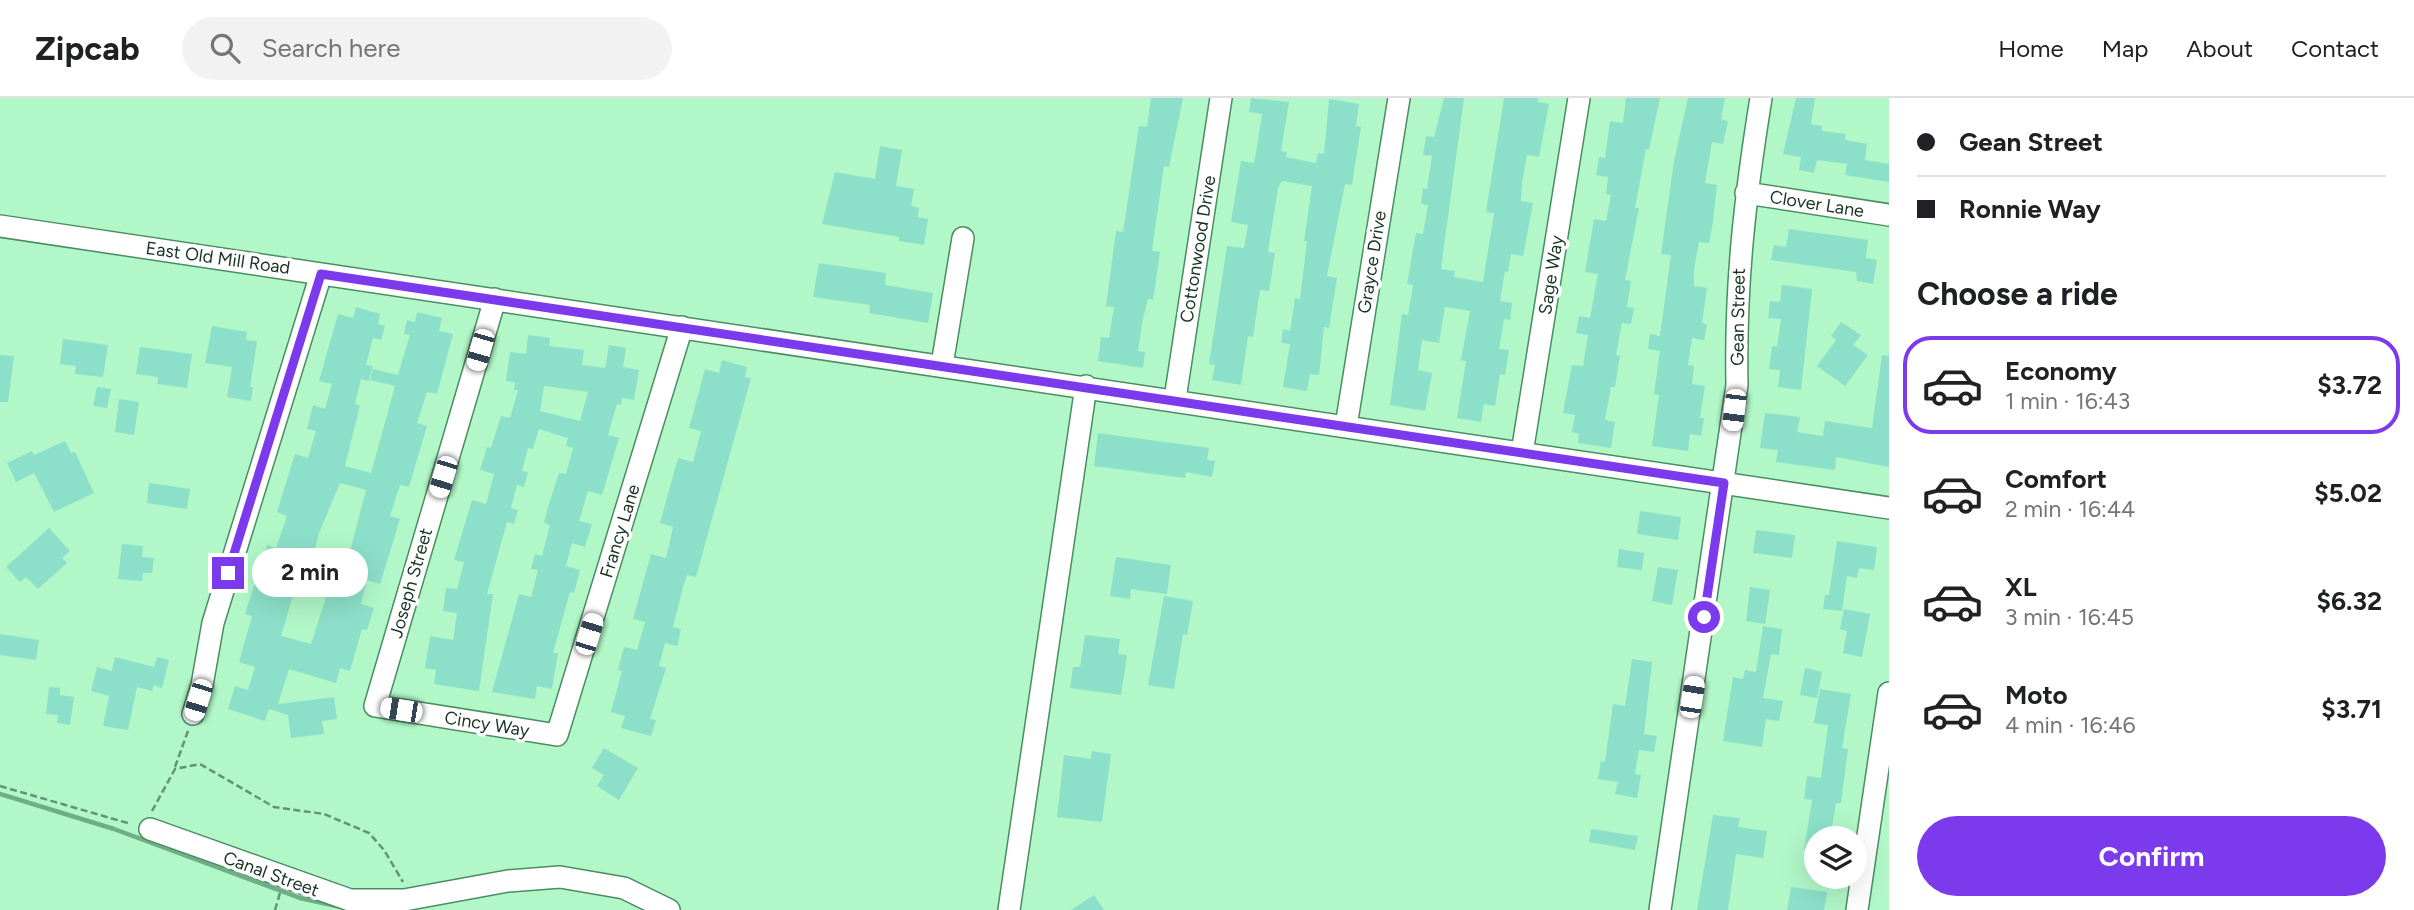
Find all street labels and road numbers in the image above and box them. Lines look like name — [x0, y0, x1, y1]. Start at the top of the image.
street label: Cottonwood Drive — [1176, 174, 1221, 324]
street label: Clover Lane — [1768, 186, 1866, 222]
street label: Grayce Drive — [1353, 209, 1391, 315]
street label: Sage Way — [1534, 233, 1568, 316]
street label: East Old Mill Road — [144, 237, 292, 279]
street label: Gean Street — [1726, 268, 1750, 366]
street label: Francy Lane — [595, 481, 645, 580]
street label: Joseph Street — [385, 525, 437, 641]
street label: Cincy Way — [443, 706, 532, 742]
street label: Canal Street — [220, 847, 322, 902]

